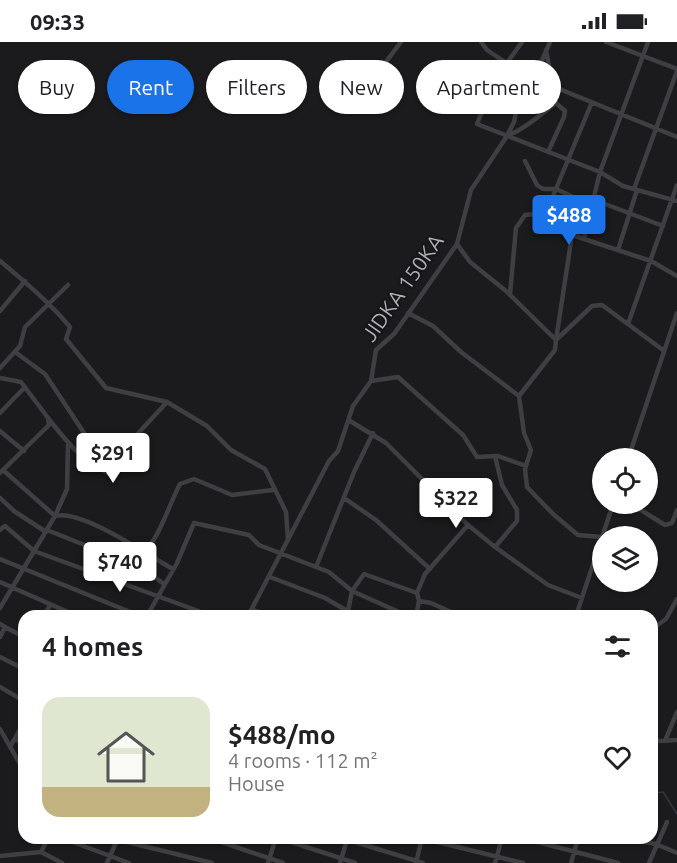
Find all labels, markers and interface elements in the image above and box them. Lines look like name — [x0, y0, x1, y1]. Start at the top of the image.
text: 09:33 — [30, 9, 85, 34]
chip: Buy — [18, 60, 95, 114]
chip: Rent — [107, 60, 194, 114]
chip: Filters — [206, 60, 307, 114]
chip: New — [319, 60, 404, 114]
chip: Apartment — [416, 60, 561, 114]
pin: $488 — [533, 195, 605, 246]
text: $488 — [546, 203, 592, 226]
street label: JIDKA 150KA — [356, 229, 448, 346]
pin: $291 — [77, 433, 149, 484]
text: $291 — [90, 441, 136, 464]
map controls — [592, 448, 658, 592]
button: locate — [592, 448, 658, 514]
pin: $322 — [420, 478, 492, 529]
text: $322 — [433, 486, 479, 509]
button: layers — [592, 526, 658, 592]
pin: $740 — [84, 542, 156, 593]
text: $740 — [97, 550, 143, 573]
icon: filters — [601, 630, 634, 663]
text: 4 homes — [42, 632, 143, 661]
text: $488/mo — [228, 720, 336, 749]
icon: home — [90, 721, 162, 793]
icon: heart — [601, 741, 634, 774]
text: 4 rooms · 112 m² — [228, 749, 378, 772]
text: House — [228, 772, 285, 795]

